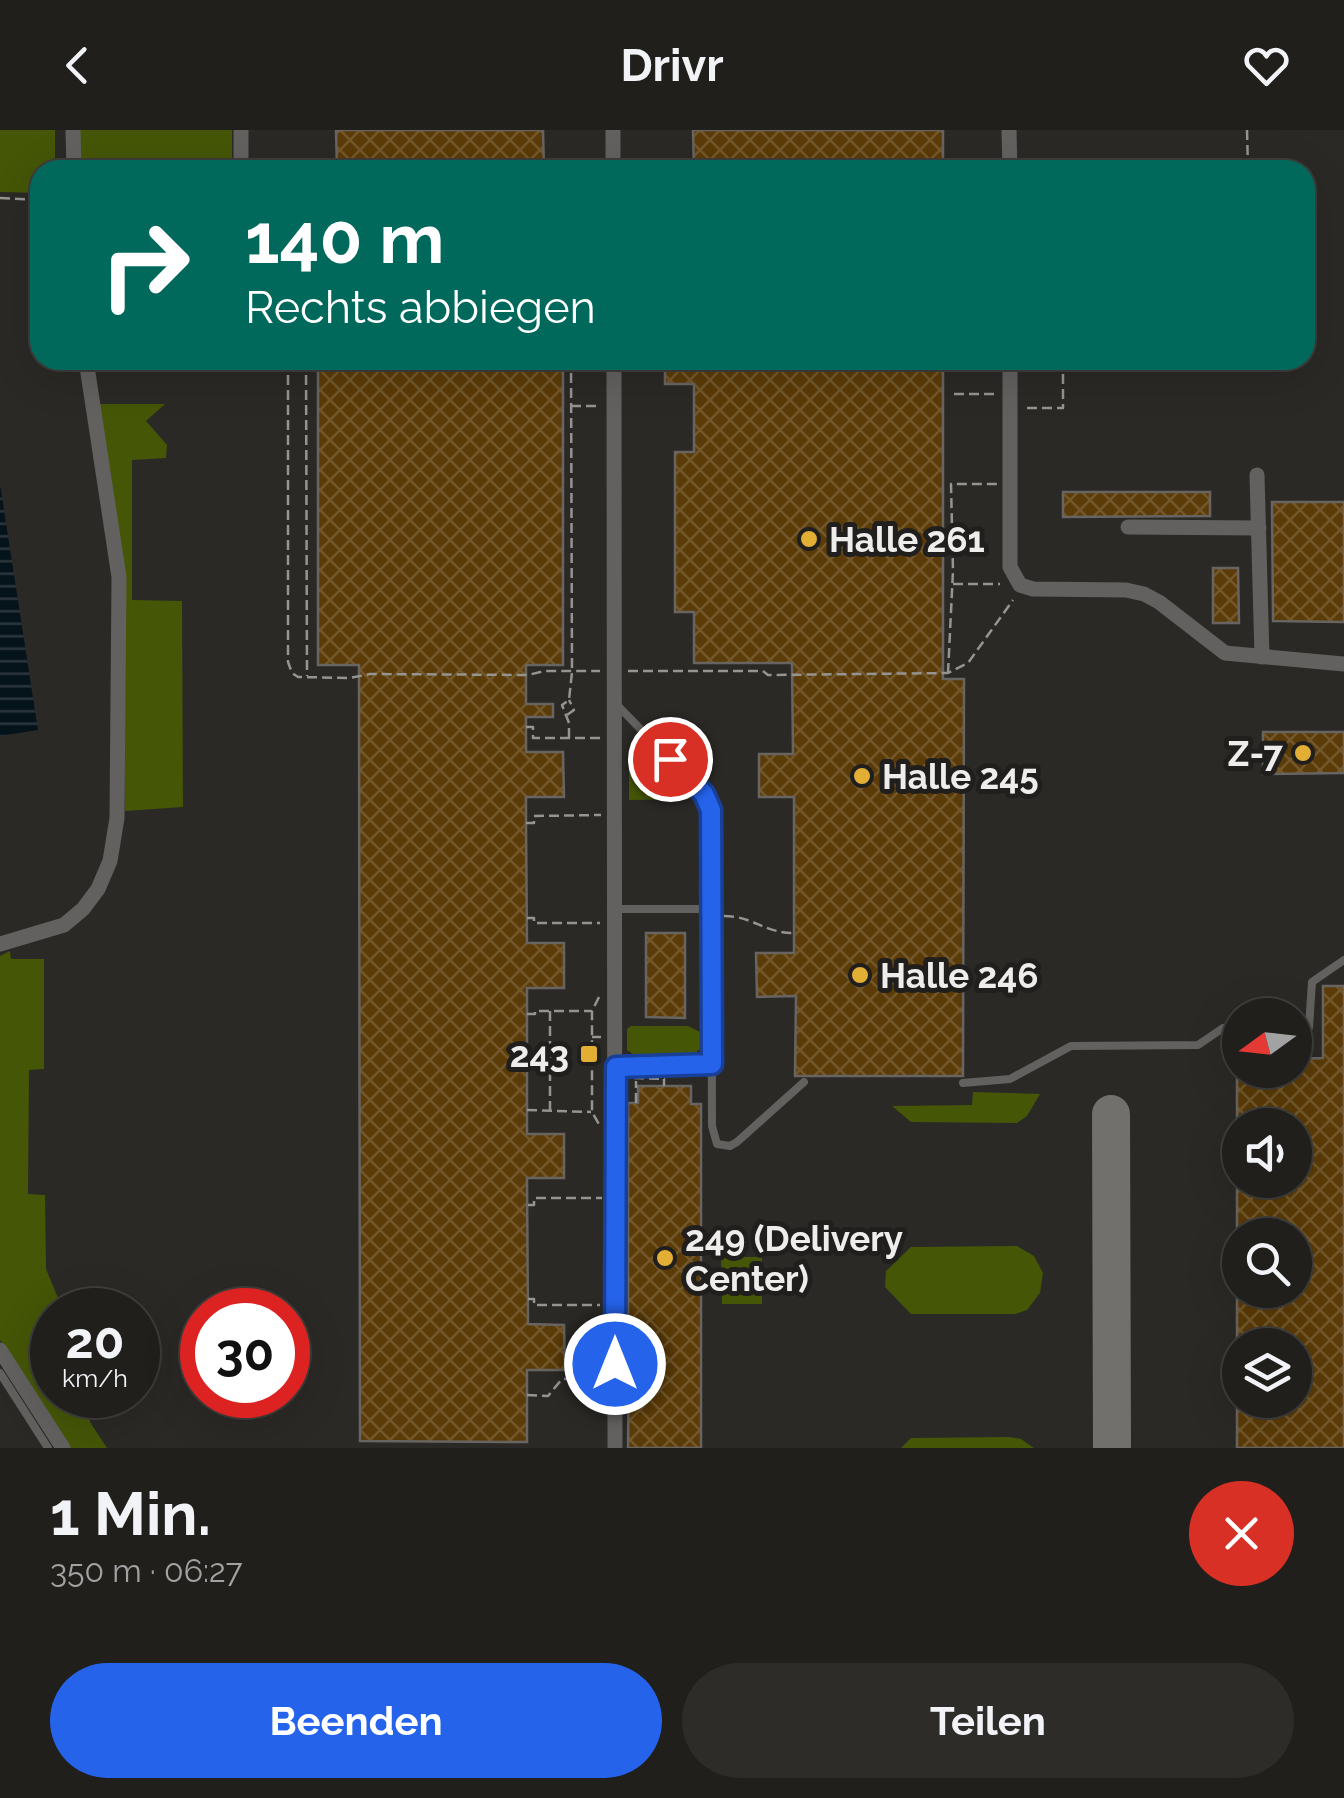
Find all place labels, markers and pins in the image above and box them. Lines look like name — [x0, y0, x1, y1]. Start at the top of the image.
place label: Halle 261 — [829, 519, 985, 560]
marker: Halle 261 — [798, 528, 820, 550]
pin — [628, 717, 713, 802]
place label: Z-7 — [1227, 733, 1283, 774]
marker: Z-7 — [1292, 742, 1314, 764]
place label: Halle 245 — [882, 756, 1039, 797]
marker: Halle 245 — [851, 765, 873, 787]
place label: Halle 246 — [880, 955, 1038, 996]
marker: Halle 246 — [849, 964, 871, 986]
place label: 243 — [510, 1034, 569, 1075]
marker: 243 — [578, 1043, 600, 1065]
place label: 249 (Delivery Center) — [685, 1218, 903, 1299]
marker: 249 (Delivery Center) — [654, 1247, 676, 1269]

